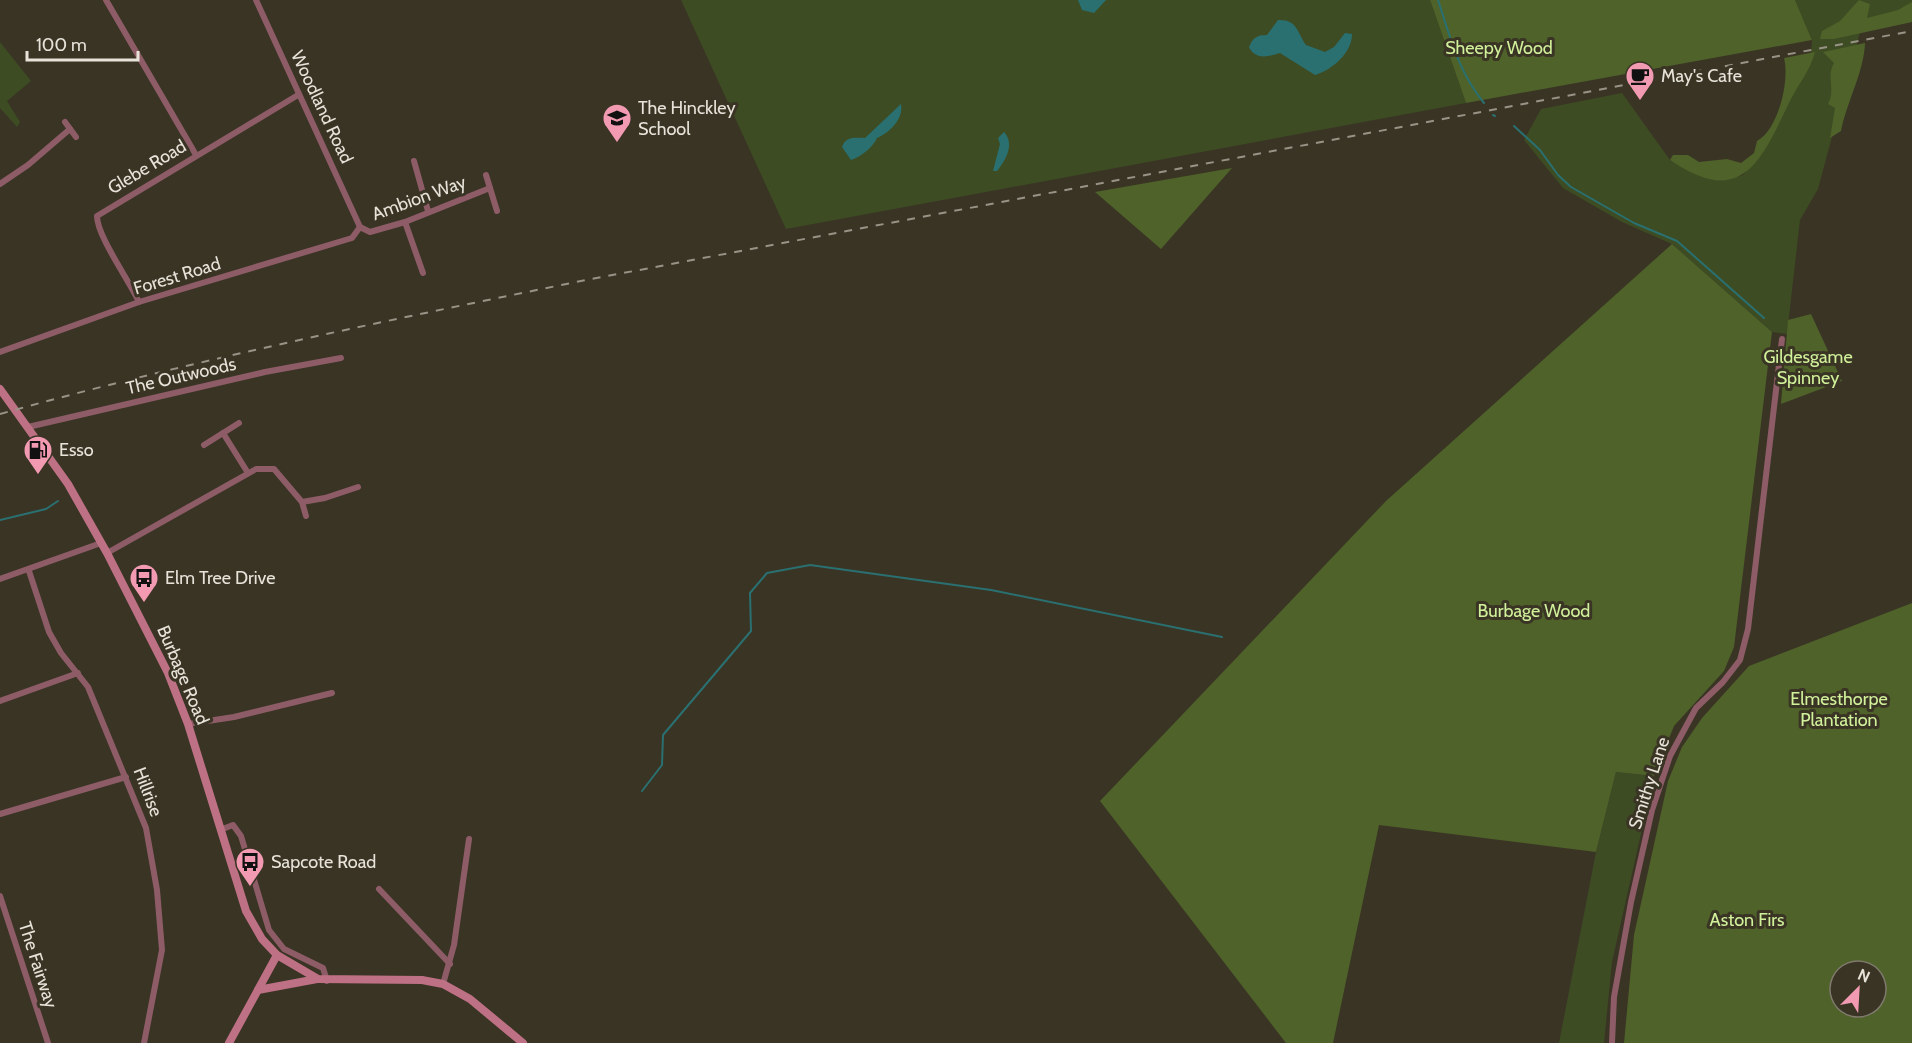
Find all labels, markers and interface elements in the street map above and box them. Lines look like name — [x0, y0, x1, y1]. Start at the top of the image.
scale bar — [27, 24, 138, 62]
text: 100 m — [36, 34, 87, 56]
park label: Sheepy Wood — [1445, 37, 1553, 59]
street label: Woodland Road — [286, 47, 358, 167]
cafe icon: May's Cafe — [1624, 60, 1656, 102]
place label: May's Cafe — [1661, 65, 1742, 87]
place label: The Hinckley School — [638, 97, 736, 140]
school or university icon: The Hinckley School — [601, 102, 633, 144]
street label: Glebe Road — [104, 135, 190, 199]
street label: Ambion Way — [369, 171, 469, 225]
street label: Forest Road — [131, 252, 223, 300]
park label: Gildesgame Spinney — [1763, 346, 1853, 389]
street label: The Outwoods — [124, 353, 238, 399]
fuel station icon: Esso — [22, 434, 54, 476]
place label: Esso — [59, 439, 94, 461]
bus stop icon: Elm Tree Drive — [128, 562, 160, 604]
place label: Elm Tree Drive — [165, 567, 275, 589]
park label: Burbage Wood — [1478, 600, 1590, 622]
street label: Burbage Road — [152, 622, 214, 728]
park label: Elmesthorpe Plantation — [1790, 688, 1888, 731]
street label: Smithy Lane — [1624, 734, 1674, 832]
street label: Hillrise — [129, 764, 167, 820]
bus stop icon: Sapcote Road — [234, 846, 266, 888]
place label: Sapcote Road — [271, 851, 376, 873]
park label: Aston Firs — [1710, 909, 1784, 931]
street label: The Fairway — [14, 919, 62, 1011]
north arrow — [1828, 959, 1888, 1019]
text: N — [1855, 965, 1873, 987]

